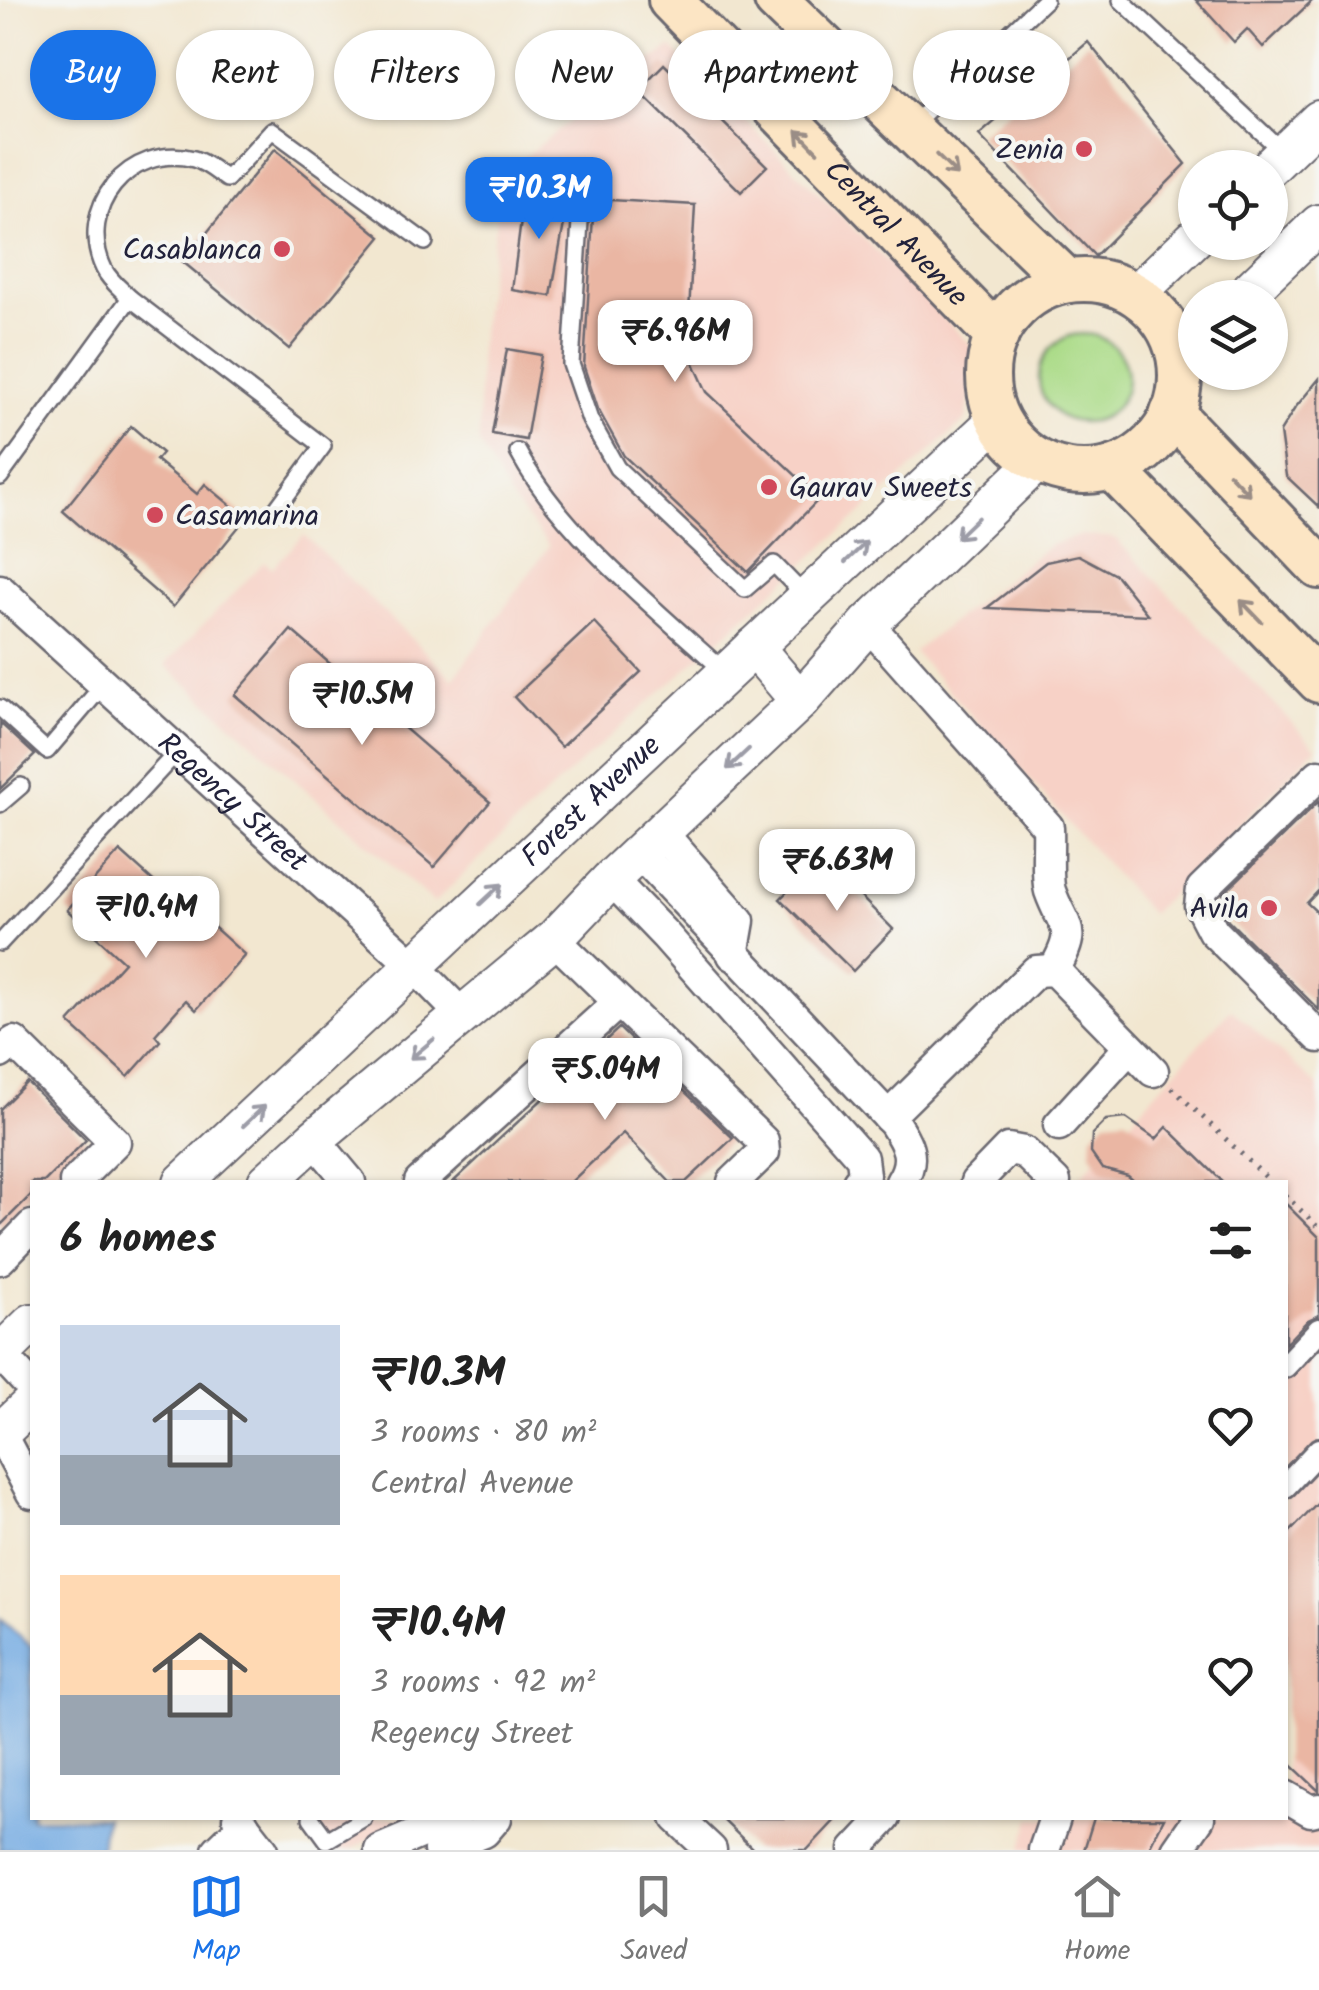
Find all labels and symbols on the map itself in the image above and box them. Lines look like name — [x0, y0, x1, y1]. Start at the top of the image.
place label: Zenia — [995, 127, 1064, 175]
one-way arrow — [795, 129, 819, 153]
marker: Zenia — [1073, 138, 1095, 160]
street label: Central Avenue — [811, 149, 979, 319]
one-way arrow — [934, 153, 958, 177]
pin: ₹10.3M — [458, 157, 620, 242]
place label: Casablanca — [123, 227, 262, 275]
marker: Casablanca — [271, 238, 293, 260]
pin: ₹6.96M — [594, 300, 756, 385]
place label: Gaurav Sweets — [789, 465, 972, 513]
one-way arrow — [1227, 471, 1250, 496]
marker: Gaurav Sweets — [758, 476, 780, 498]
place label: Casamarina — [175, 493, 319, 541]
marker: Casamarina — [144, 504, 166, 526]
one-way arrow — [956, 516, 980, 540]
one-way arrow — [843, 540, 867, 564]
one-way arrow — [1240, 599, 1263, 624]
pin: ₹10.5M — [281, 663, 443, 748]
street label: Regency Street — [145, 721, 319, 885]
street label: Forest Avenue — [511, 724, 673, 880]
one-way arrow — [727, 747, 751, 771]
pin: ₹6.63M — [756, 829, 918, 914]
pin: ₹10.4M — [65, 876, 227, 961]
one-way arrow — [478, 883, 503, 906]
place label: Avila — [1190, 886, 1249, 934]
marker: Avila — [1258, 897, 1280, 919]
one-way arrow — [409, 1038, 435, 1060]
pin: ₹5.04M — [524, 1038, 686, 1123]
one-way arrow — [241, 1104, 265, 1128]

